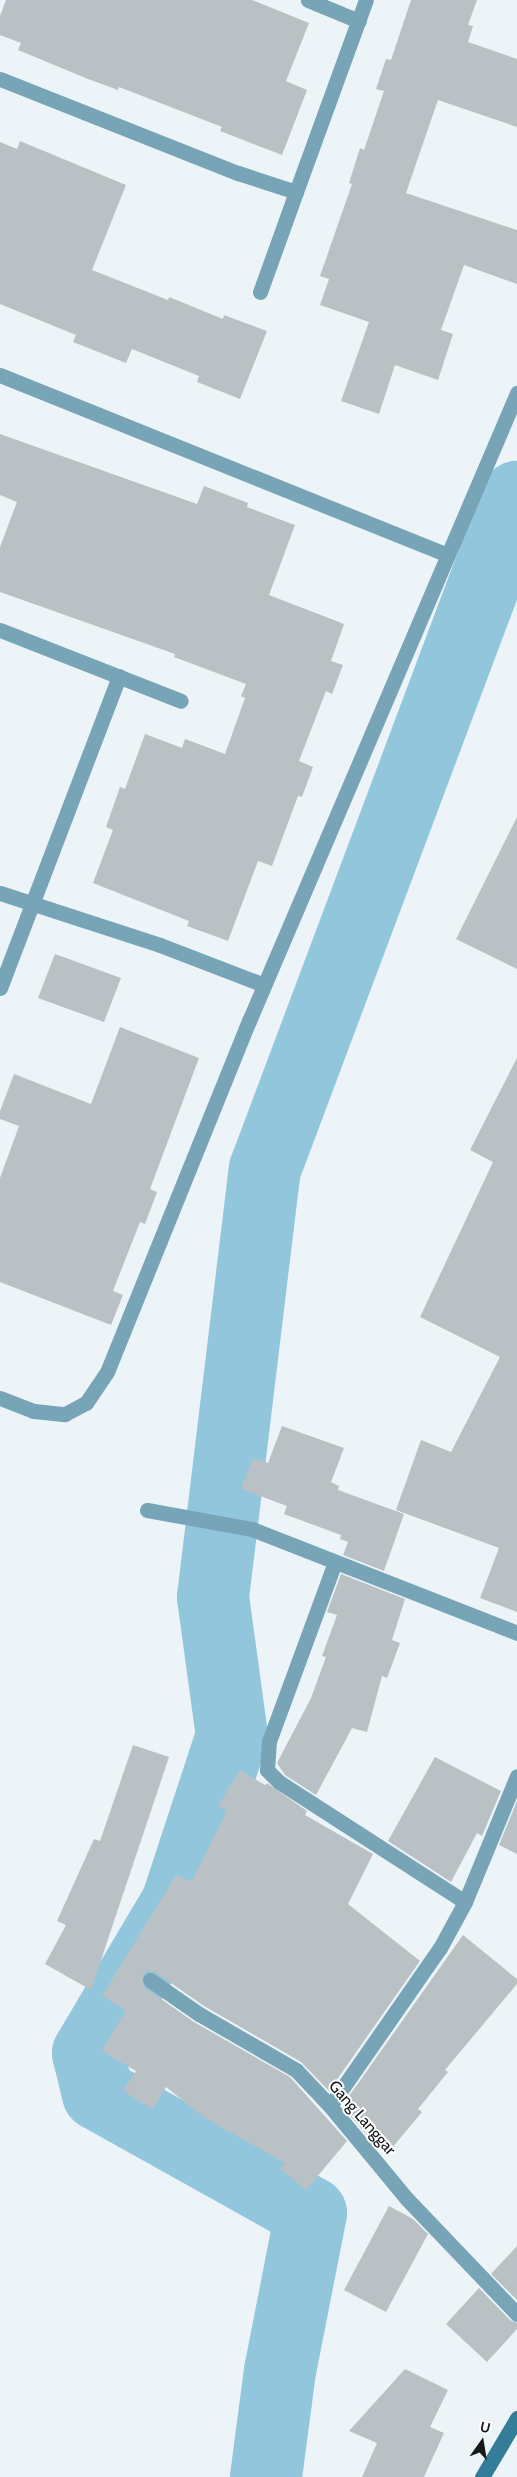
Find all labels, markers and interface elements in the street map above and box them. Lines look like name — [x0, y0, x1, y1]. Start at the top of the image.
street label: Gang Langgar — [324, 2077, 400, 2159]
north arrow — [457, 2417, 507, 2467]
text: U — [478, 2417, 492, 2437]

